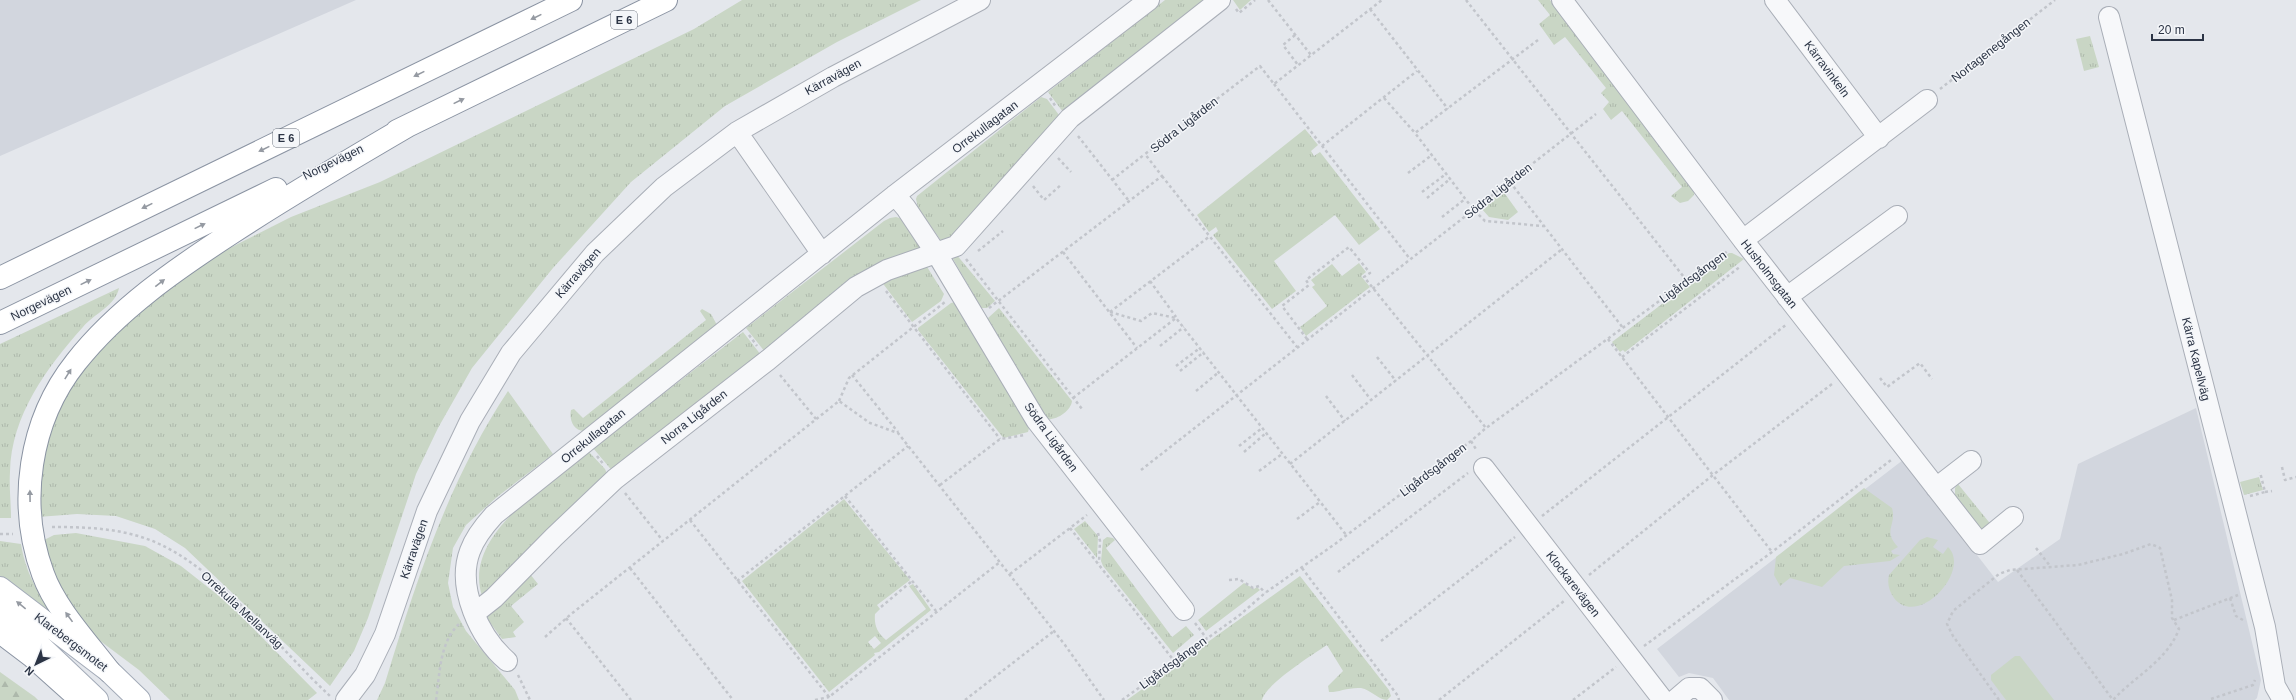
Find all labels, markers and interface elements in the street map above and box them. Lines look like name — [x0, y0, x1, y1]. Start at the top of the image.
road number: E 6 — [611, 11, 637, 29]
one-way arrow — [530, 14, 541, 20]
street label: Nortagenegången — [1949, 15, 2033, 85]
scale bar — [2152, 16, 2203, 42]
text: 20 m — [2158, 23, 2185, 37]
street label: Kärravinkeln — [1801, 38, 1853, 100]
street label: Kärravägen — [802, 56, 864, 98]
one-way arrow — [413, 71, 425, 77]
street label: Södra Ligården — [1147, 94, 1221, 156]
one-way arrow — [453, 98, 464, 104]
street label: Orrekullagatan — [949, 98, 1021, 156]
road number: E 6 — [273, 129, 299, 147]
street label: Norgevägen — [301, 141, 365, 183]
one-way arrow — [258, 146, 270, 152]
street label: Södra Ligården — [1461, 160, 1535, 222]
one-way arrow — [142, 203, 153, 209]
one-way arrow — [195, 223, 206, 230]
street label: Husholmsgatan — [1738, 237, 1800, 311]
street label: Kärravägen — [552, 245, 604, 301]
street label: Ligårdsgången — [1657, 248, 1729, 306]
one-way arrow — [155, 278, 166, 287]
one-way arrow — [80, 279, 91, 285]
street label: Norgevägen — [9, 282, 73, 324]
street label: Kärra Kapellväg — [2179, 316, 2213, 402]
one-way arrow — [65, 368, 72, 380]
street label: Norra Ligården — [658, 387, 730, 447]
street label: Södra Ligården — [1021, 400, 1081, 474]
street label: Orrekullagatan — [558, 406, 628, 466]
street label: Ligårdsgången — [1397, 441, 1469, 499]
one-way arrow — [27, 489, 33, 502]
street label: Kärravägen — [397, 517, 431, 581]
street label: Klockarevägen — [1543, 548, 1603, 620]
street label: Orrekulla Mellanväg — [198, 568, 286, 652]
one-way arrow — [16, 601, 27, 610]
street label: Klarebergsmotet — [32, 610, 111, 674]
one-way arrow — [65, 612, 73, 622]
street label: Ligårdsgången — [1137, 634, 1209, 692]
north arrow — [16, 644, 56, 684]
text: N — [22, 664, 36, 678]

